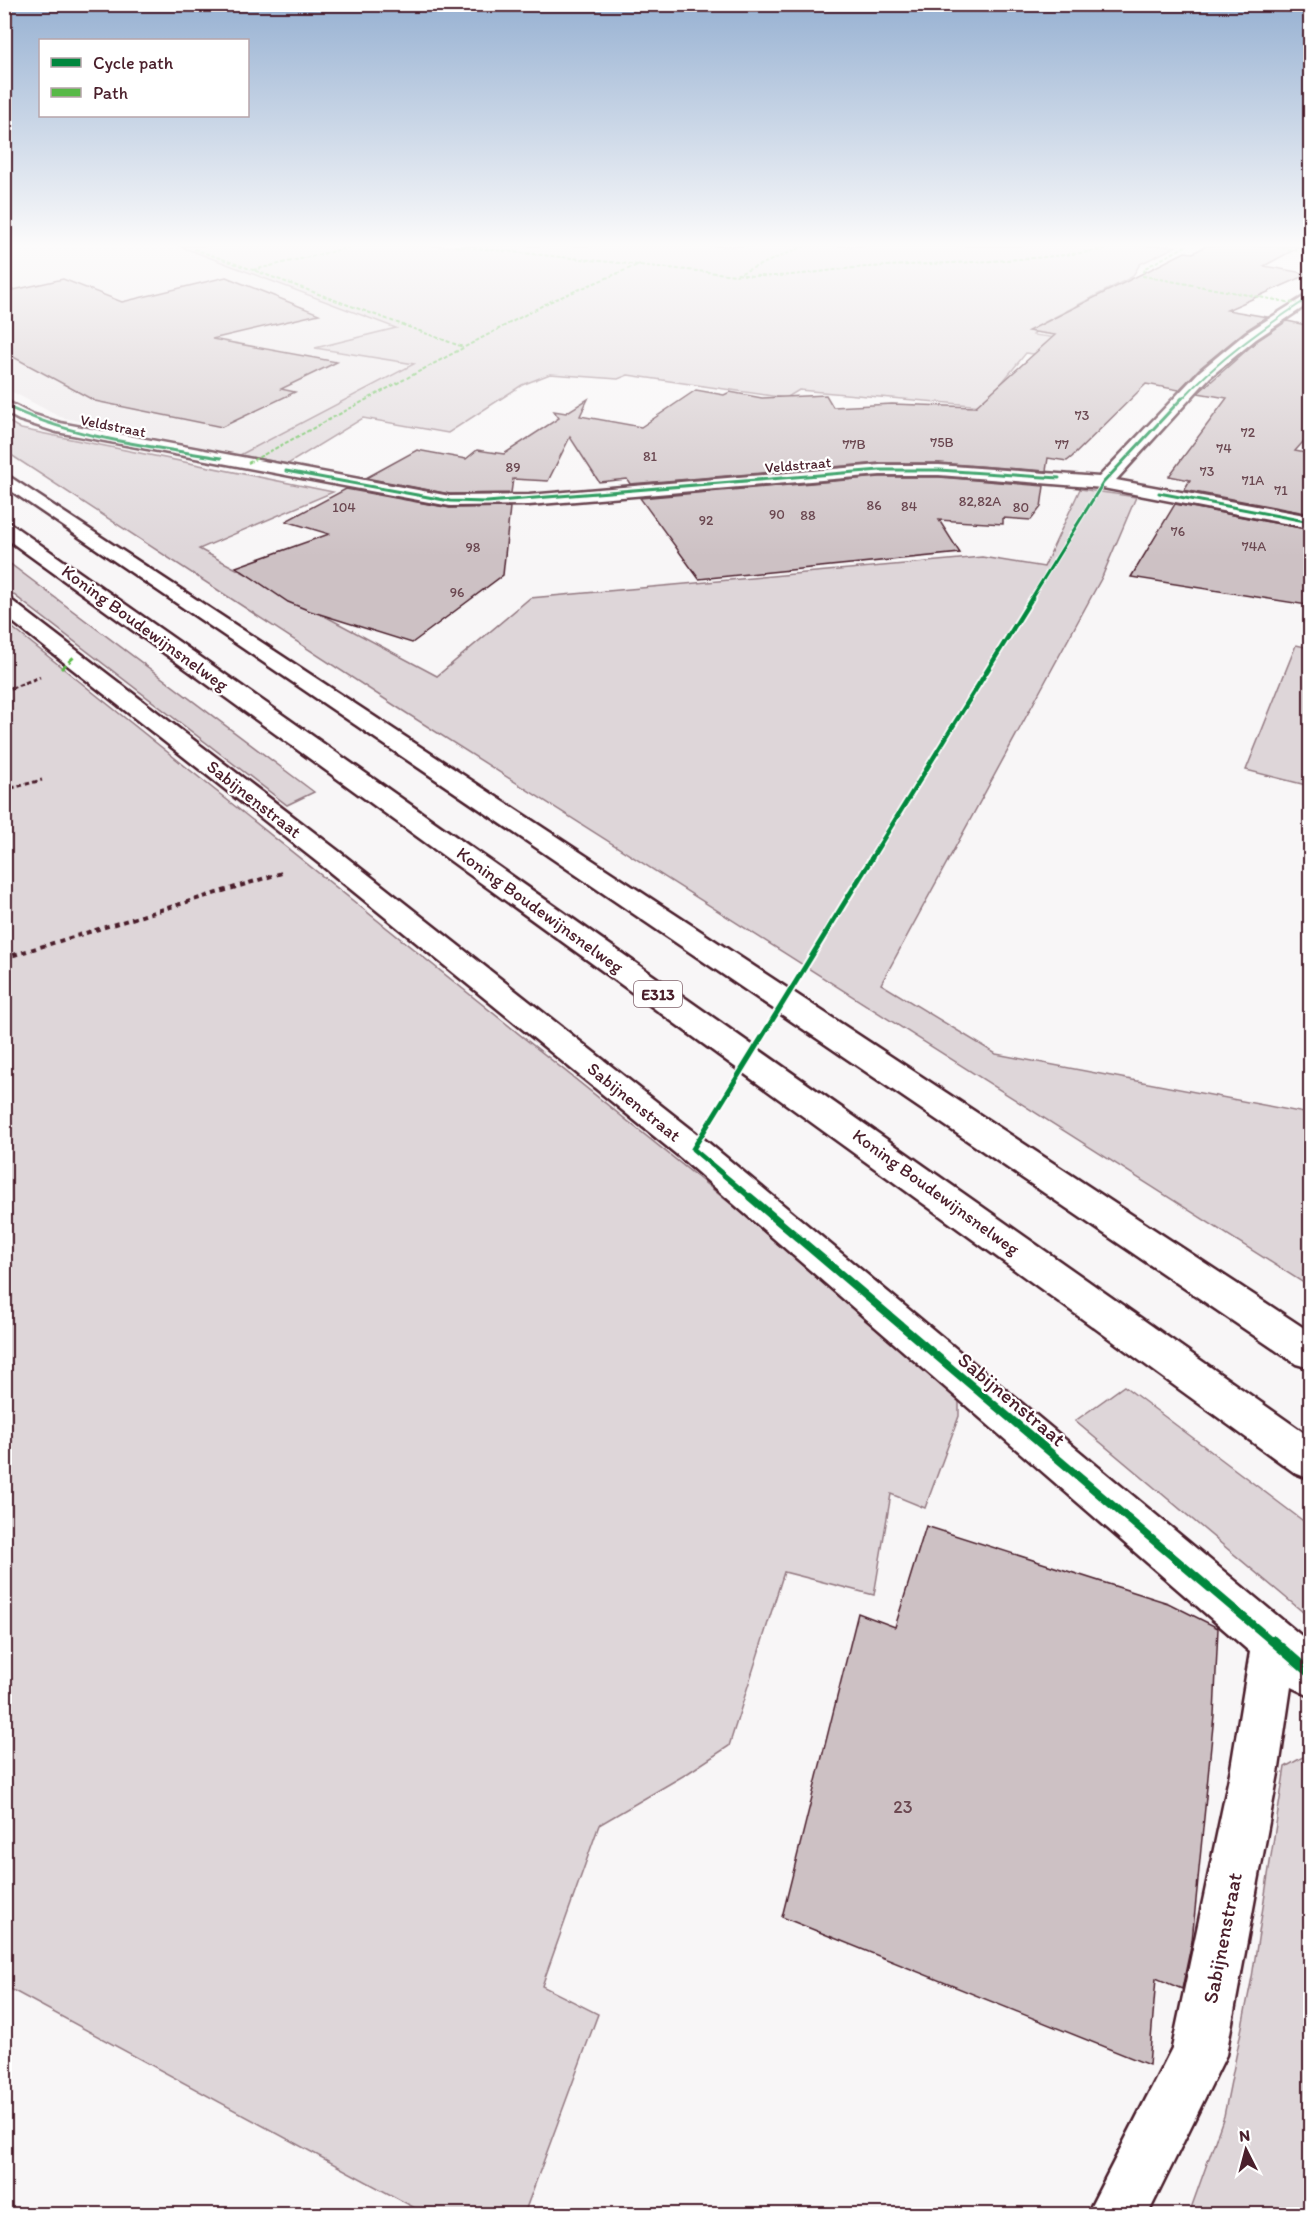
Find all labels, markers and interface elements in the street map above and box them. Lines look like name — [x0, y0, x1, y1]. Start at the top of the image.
legend — [39, 39, 249, 117]
text: Cycle path — [93, 52, 174, 74]
text: Path — [93, 82, 128, 104]
house number: 73 — [1075, 407, 1090, 424]
street label: Veldstraat — [79, 411, 148, 441]
house number: 72 — [1241, 424, 1256, 441]
house number: 75B — [930, 434, 954, 451]
house number: 77B — [843, 436, 865, 453]
house number: 77 — [1055, 436, 1069, 453]
house number: 74 — [1216, 440, 1232, 457]
house number: 81 — [643, 448, 658, 465]
street label: Veldstraat — [764, 453, 832, 477]
house number: 89 — [506, 459, 521, 476]
house number: 73 — [1200, 463, 1215, 480]
house number: 71A — [1242, 472, 1264, 489]
house number: 71 — [1274, 482, 1288, 499]
house number: 82,82A — [959, 493, 1001, 510]
house number: 86 — [866, 497, 882, 514]
house number: 84 — [901, 498, 918, 515]
house number: 104 — [332, 499, 356, 516]
house number: 80 — [1013, 499, 1029, 516]
house number: 90 — [769, 506, 785, 523]
house number: 88 — [800, 507, 816, 524]
house number: 92 — [699, 512, 714, 529]
house number: 76 — [1171, 523, 1185, 540]
house number: 74A — [1242, 538, 1266, 555]
house number: 98 — [466, 539, 481, 556]
street label: Koning Boudewijnsnelweg — [57, 560, 233, 696]
house number: 96 — [450, 584, 464, 601]
street label: Sabijnenstraat — [202, 755, 306, 843]
street label: Koning Boudewijnsnelweg — [452, 842, 628, 978]
road number: E313 — [634, 981, 682, 1007]
street label: Sabijnenstraat — [583, 1058, 685, 1147]
street label: Koning Boudewijnsnelweg — [848, 1124, 1024, 1260]
street label: Sabijnenstraat — [953, 1347, 1071, 1451]
house number: 23 — [893, 1796, 913, 1818]
street label: Sabijnenstraat — [1197, 1870, 1247, 2006]
north arrow — [1216, 2120, 1276, 2180]
text: N — [1238, 2126, 1251, 2146]

